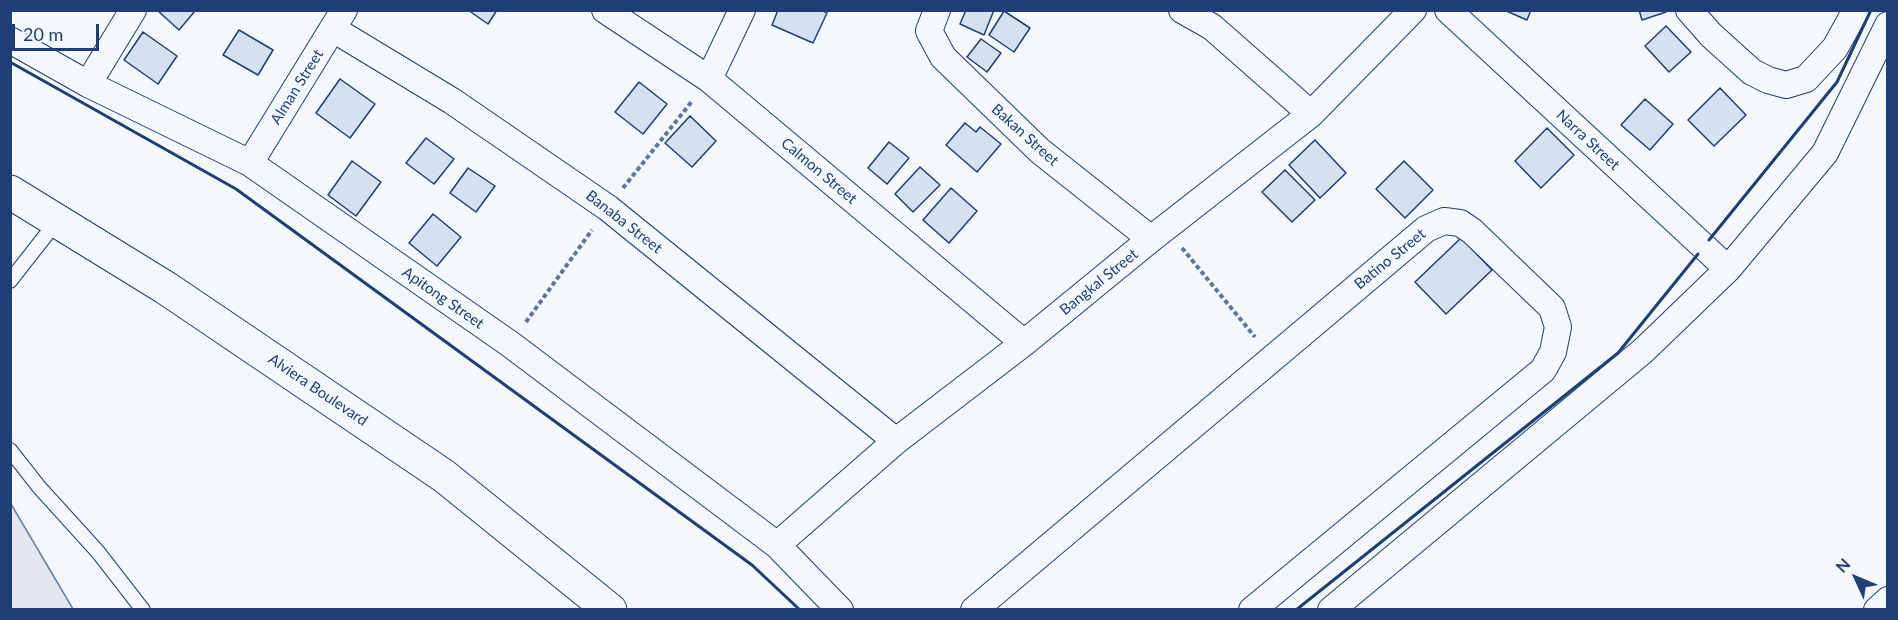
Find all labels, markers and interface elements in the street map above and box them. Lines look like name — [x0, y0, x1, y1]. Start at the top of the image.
scale bar — [15, 12, 102, 50]
text: 20 m — [23, 23, 63, 45]
street label: Alman Street — [267, 46, 327, 128]
street label: Bakan Street — [988, 100, 1062, 170]
street label: Narra Street — [1553, 106, 1623, 174]
street label: Calmon Street — [777, 134, 861, 208]
street label: Banaba Street — [582, 187, 666, 257]
street label: Batino Street — [1351, 225, 1429, 293]
street label: Bangkal Street — [1056, 245, 1142, 319]
street label: Apitong Street — [399, 263, 487, 333]
street label: Alviera Boulevard — [265, 350, 371, 430]
north arrow — [1826, 548, 1886, 608]
text: N — [1832, 554, 1854, 576]

